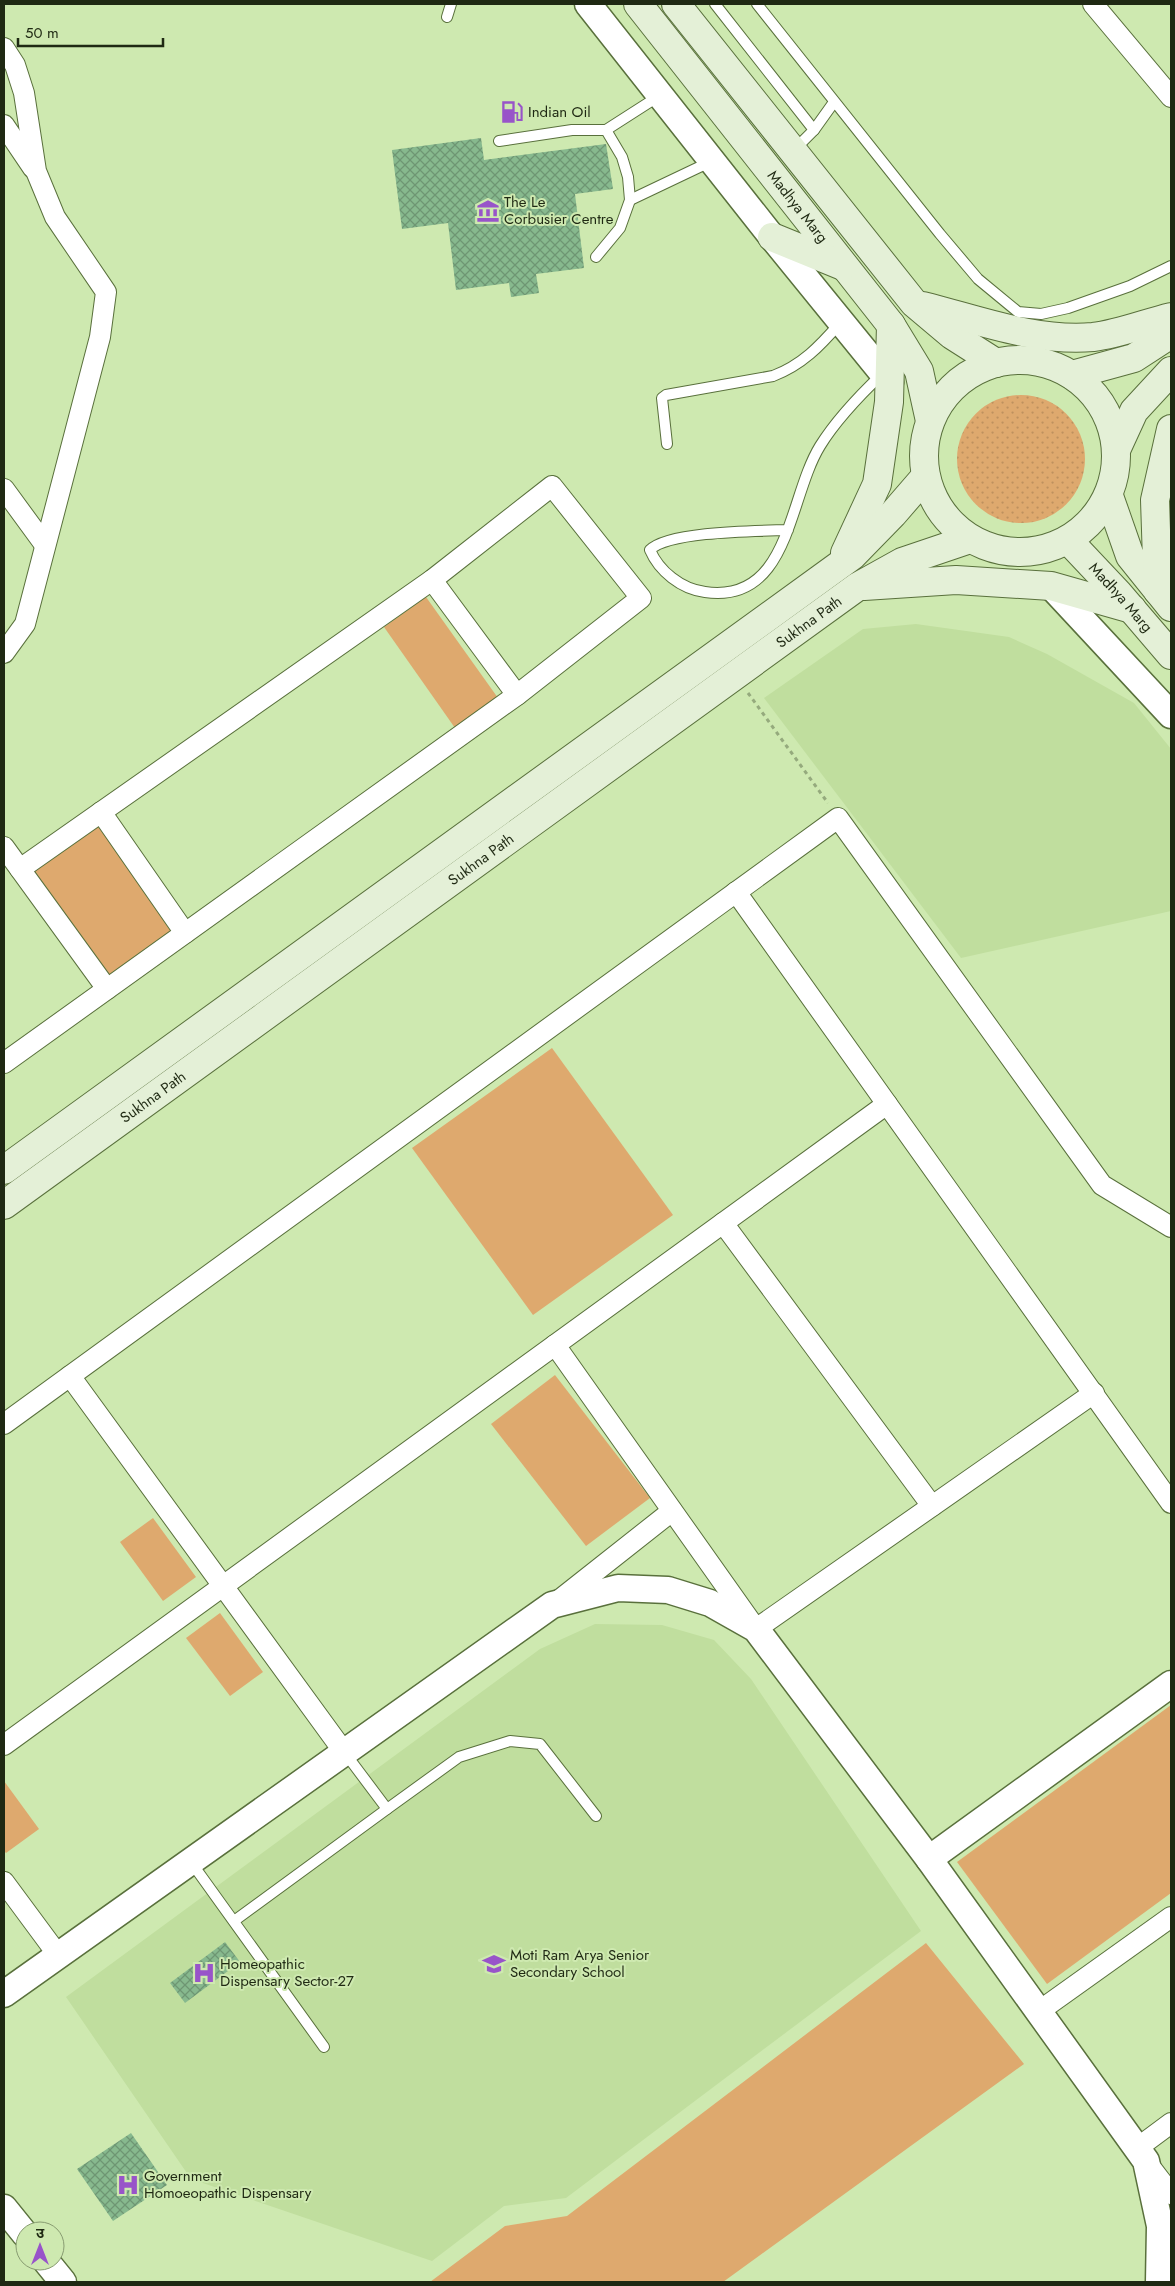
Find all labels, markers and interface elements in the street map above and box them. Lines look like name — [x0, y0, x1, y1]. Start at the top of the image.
scale bar — [18, 15, 162, 47]
text: 50 m — [25, 22, 59, 44]
fuel station icon: Indian Oil — [499, 99, 525, 125]
place label: Indian Oil — [528, 101, 591, 123]
street label: Madhya Marg — [762, 166, 833, 248]
place label: The Le Corbusier Centre — [504, 191, 614, 230]
museum icon: The Le Corbusier Centre — [475, 198, 501, 224]
street label: Madhya Marg — [1084, 558, 1158, 637]
street label: Sukhna Path — [771, 590, 846, 653]
street label: Sukhna Path — [443, 828, 519, 891]
street label: Sukhna Path — [115, 1066, 191, 1128]
place label: Moti Ram Arya Senior Secondary School — [510, 1944, 650, 1983]
school or university icon: Moti Ram Arya Senior Secondary School — [481, 1951, 507, 1977]
place label: Homeopathic Dispensary Sector-27 — [220, 1953, 354, 1992]
hospital icon: Homeopathic Dispensary Sector-27 — [191, 1960, 217, 1986]
place label: Government Homoeopathic Dispensary — [144, 2165, 312, 2204]
hospital icon: Government Homoeopathic Dispensary — [115, 2172, 141, 2198]
north arrow — [15, 2221, 65, 2271]
text: उ — [36, 2223, 45, 2243]

